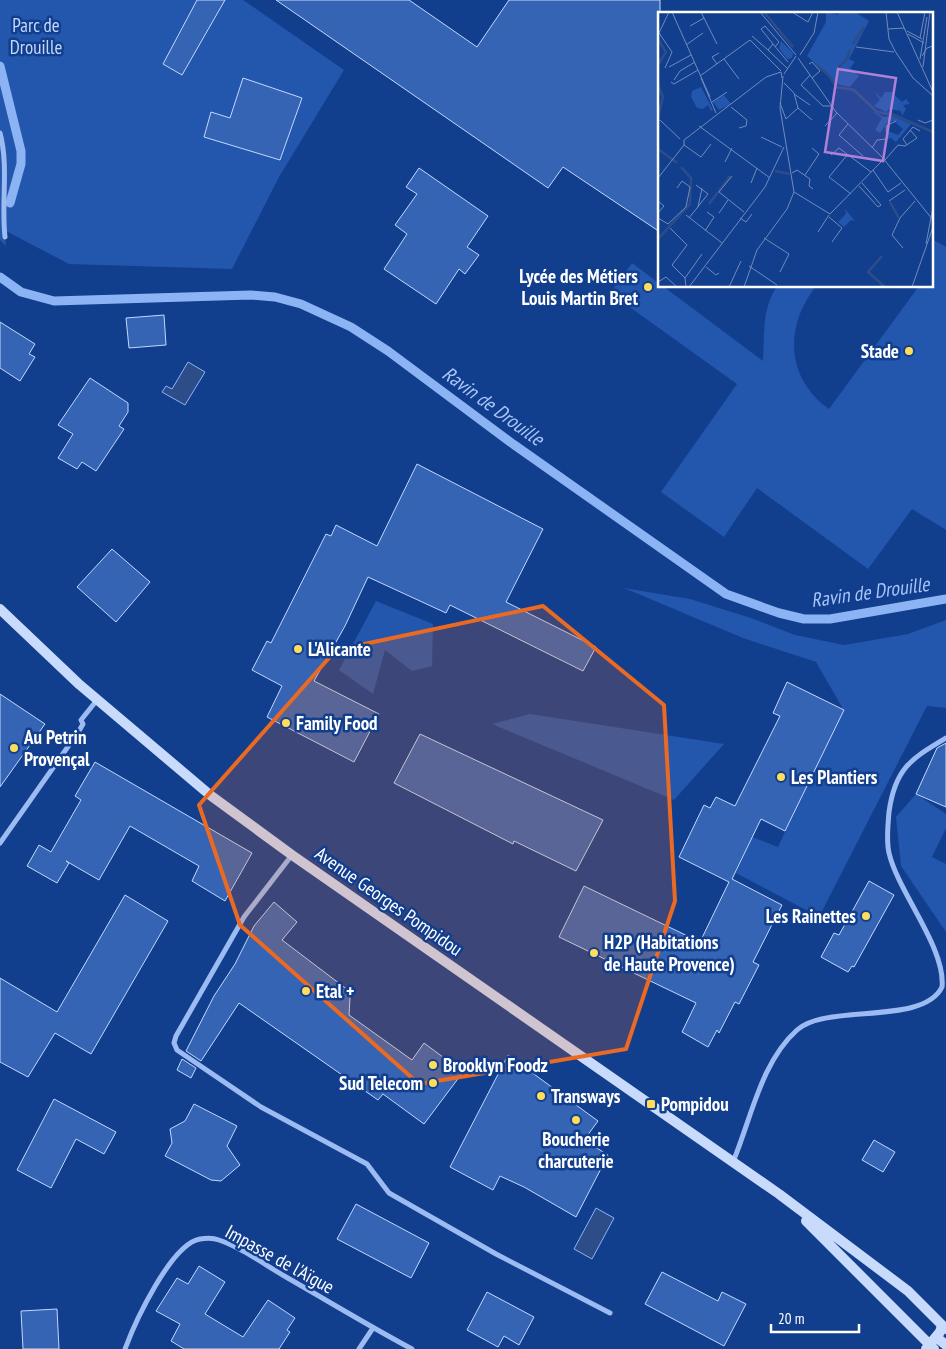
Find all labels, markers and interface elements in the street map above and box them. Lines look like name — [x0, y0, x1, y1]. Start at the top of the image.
inset map — [658, 12, 934, 288]
park label: Parc de Drouille — [10, 13, 62, 59]
place label: Lycée des Métiers Louis Martin Bret — [519, 264, 638, 310]
marker: Lycée des Métiers Louis Martin Bret — [642, 281, 654, 293]
place label: Stade — [861, 339, 899, 363]
marker: Stade — [903, 345, 915, 357]
water label: Ravin de Drouille — [437, 360, 550, 453]
water label: Ravin de Drouille — [809, 571, 932, 613]
place label: L'Alicante — [308, 637, 371, 661]
marker: L'Alicante — [292, 643, 304, 655]
place label: Family Food — [296, 711, 378, 735]
marker: Family Food — [280, 717, 292, 729]
place label: Au Petrin Provençal — [23, 725, 90, 771]
marker: Au Petrin Provençal — [8, 742, 20, 754]
place label: Les Plantiers — [791, 765, 878, 789]
marker: Les Plantiers — [775, 771, 787, 783]
street label: Avenue Georges Pompidou — [311, 841, 467, 961]
place label: Les Rainettes — [766, 904, 856, 928]
marker: Les Rainettes — [860, 910, 872, 922]
place label: H2P (Habitations de Haute Provence) — [604, 930, 735, 976]
marker: H2P (Habitations de Haute Provence) — [588, 947, 600, 959]
place label: Etal + — [316, 979, 355, 1003]
marker: Etal + — [300, 985, 312, 997]
place label: Brooklyn Foodz — [443, 1053, 548, 1077]
marker: Brooklyn Foodz — [427, 1059, 439, 1071]
place label: Sud Telecom — [339, 1071, 423, 1095]
marker: Sud Telecom — [427, 1077, 439, 1089]
place label: Transways — [551, 1084, 621, 1108]
marker: Transways — [535, 1090, 547, 1102]
place label: Pompidou — [661, 1092, 729, 1116]
marker: Pompidou — [645, 1098, 657, 1110]
marker: Boucherie charcuterie — [570, 1114, 582, 1126]
place label: Boucherie charcuterie — [538, 1127, 614, 1173]
street label: Impasse de l'Aïgue — [221, 1219, 339, 1299]
scale bar — [771, 1302, 858, 1334]
text: 20 m — [778, 1309, 804, 1328]

